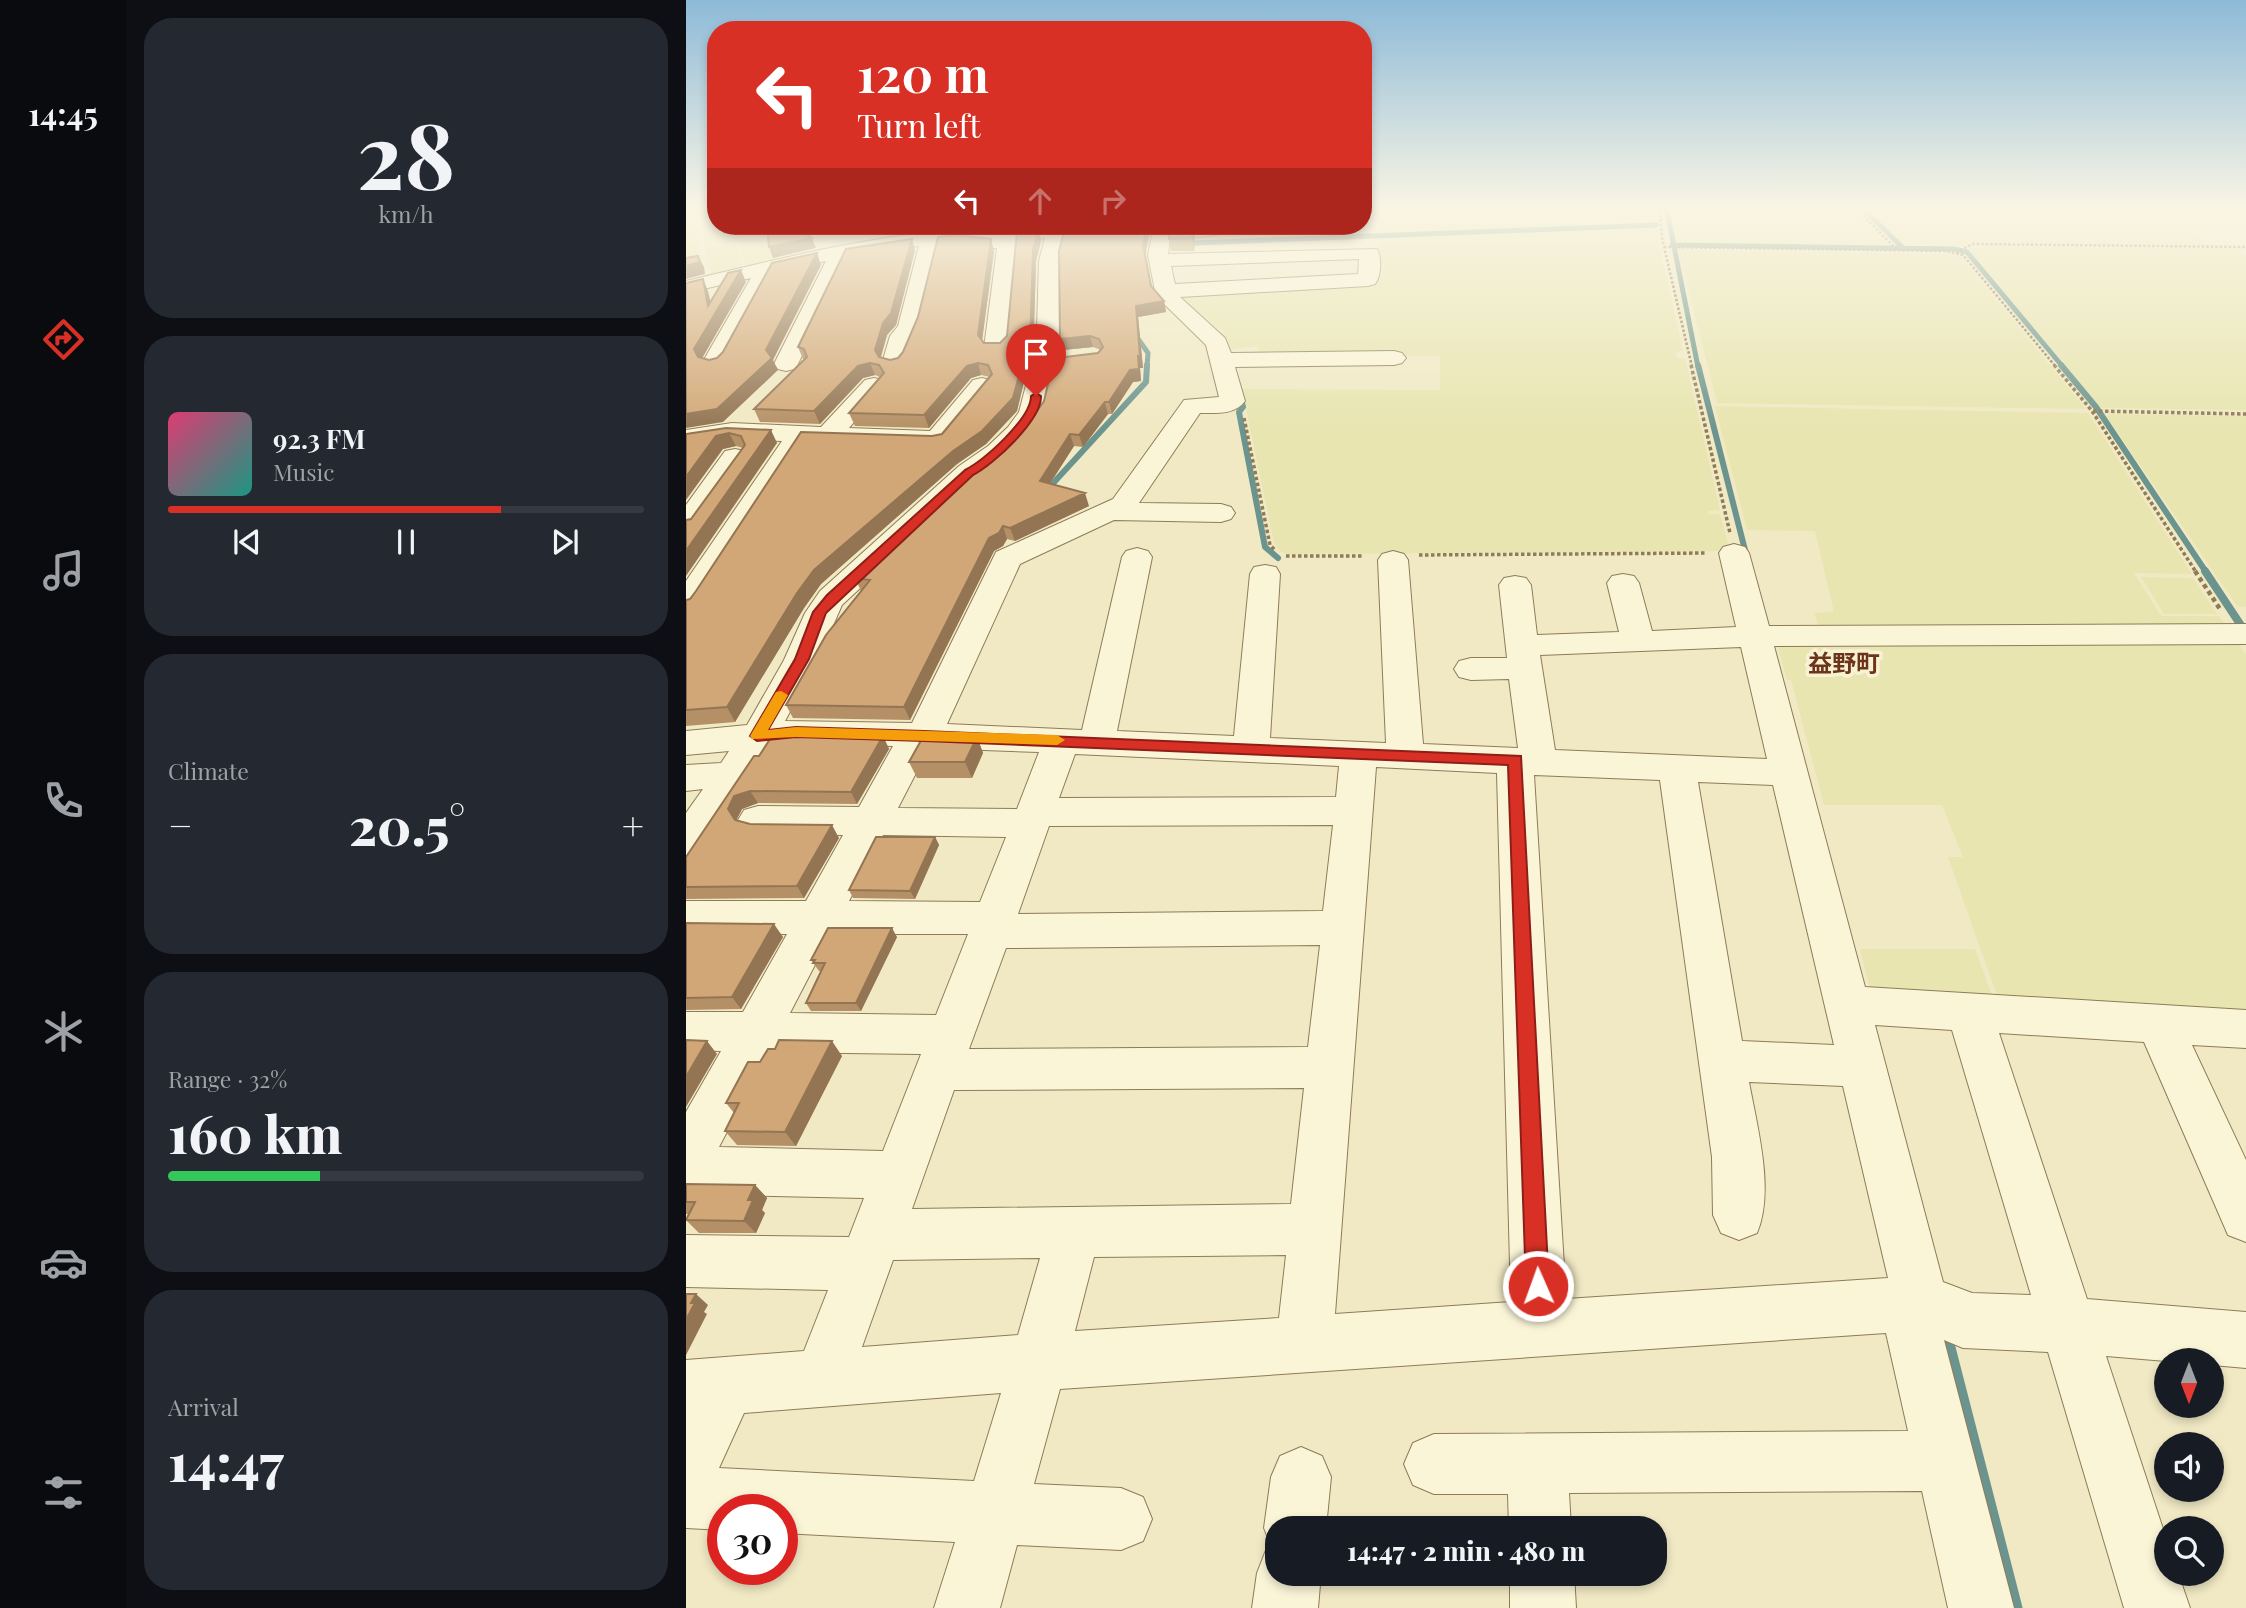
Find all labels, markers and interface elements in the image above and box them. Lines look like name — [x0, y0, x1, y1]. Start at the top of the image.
text: 120 m — [857, 40, 989, 105]
icon: left — [742, 49, 833, 140]
text: 14:45 — [28, 91, 98, 134]
text: 28 — [357, 92, 455, 213]
text: Turn left — [857, 103, 981, 146]
icon: left — [948, 182, 986, 220]
icon: ahead — [1021, 182, 1059, 220]
icon: right — [1094, 182, 1132, 220]
text: km/h — [378, 198, 434, 229]
icon: directions — [39, 315, 88, 364]
pin — [1006, 324, 1066, 396]
icon: arrive — [1017, 335, 1055, 373]
text: 92.3 FM — [273, 421, 365, 456]
text: Music — [273, 456, 334, 487]
icon: previous — [228, 523, 266, 561]
icon: pause — [387, 523, 425, 561]
icon: next — [546, 523, 584, 561]
icon: music — [39, 546, 88, 595]
district label: 益野町 — [1808, 646, 1880, 678]
text: Climate — [168, 755, 249, 786]
icon: phone — [39, 776, 88, 825]
text: 20.5° — [349, 790, 465, 859]
text: − — [168, 799, 193, 850]
text: + — [622, 799, 644, 850]
icon: climate — [39, 1007, 88, 1056]
text: Range · 32% — [168, 1063, 287, 1094]
text: 160 km — [168, 1098, 342, 1167]
icon: car — [39, 1238, 88, 1287]
position arrow — [1501, 1249, 1575, 1323]
north arrow — [2154, 1348, 2224, 1418]
map controls — [2154, 1348, 2224, 1586]
text: Arrival — [168, 1391, 239, 1422]
text: 14:47 — [168, 1426, 284, 1495]
button: sound — [2154, 1432, 2224, 1502]
icon: filters — [39, 1468, 88, 1517]
speed limit sign: 30 — [707, 1494, 798, 1585]
button: search — [2154, 1516, 2224, 1586]
text: 14:47 · 2 min · 480 m — [1347, 1533, 1585, 1568]

